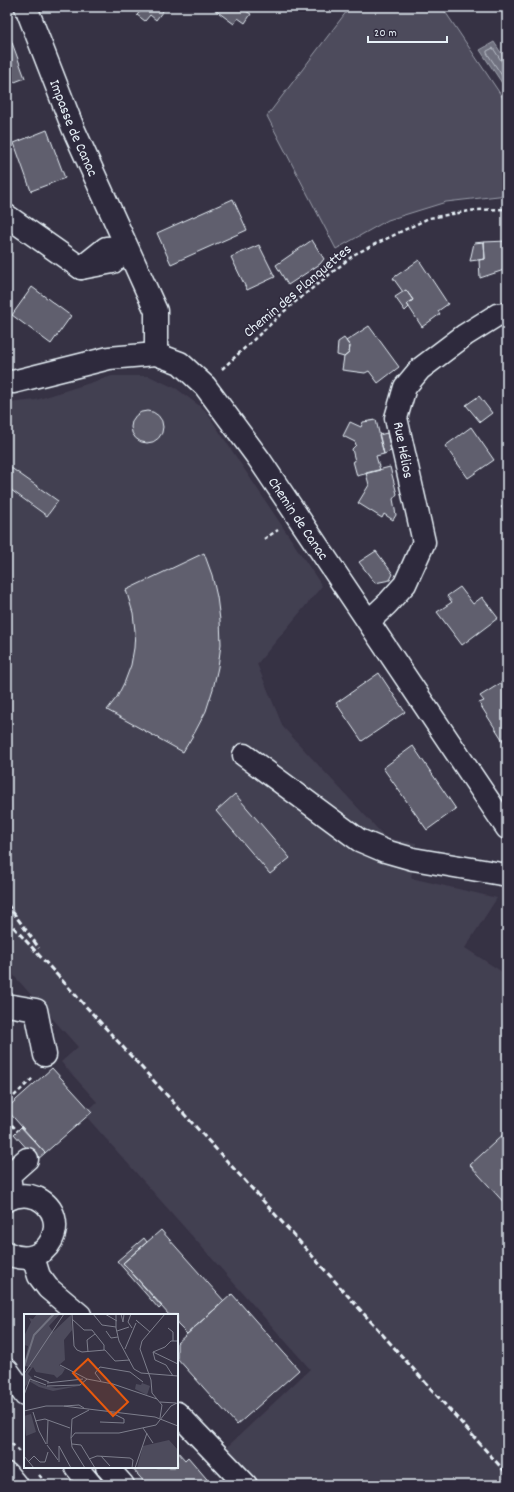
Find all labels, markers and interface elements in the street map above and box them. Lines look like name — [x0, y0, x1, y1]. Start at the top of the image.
scale bar — [368, 18, 447, 44]
text: 20 m — [374, 25, 397, 42]
street label: Impasse de Canac — [42, 77, 103, 181]
street label: Chemin des Planquettes — [239, 239, 357, 344]
street label: Rue Hélios — [386, 420, 418, 481]
street label: Chemin de Canac — [261, 473, 333, 565]
inset map — [24, 1314, 178, 1468]

